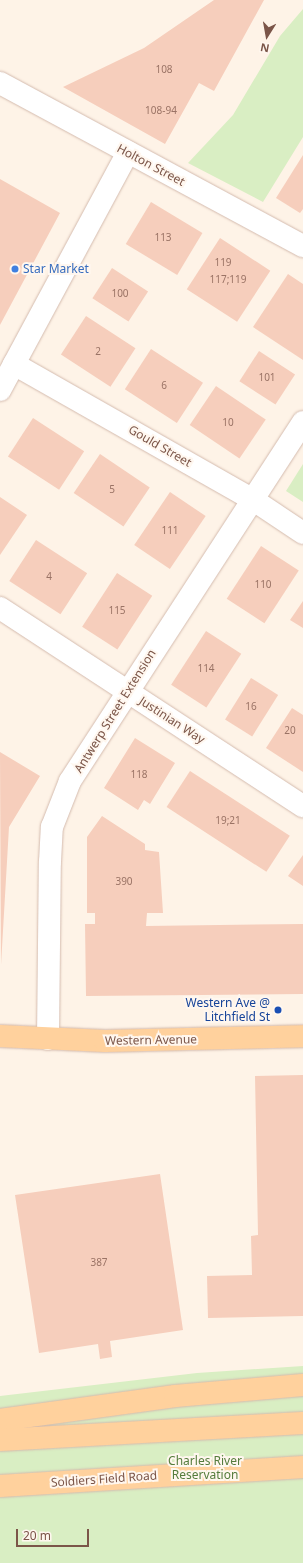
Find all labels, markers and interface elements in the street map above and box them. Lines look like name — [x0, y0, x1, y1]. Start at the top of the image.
north arrow — [247, 16, 287, 56]
text: N — [259, 40, 270, 56]
house number: 108 — [155, 64, 173, 76]
house number: 108-94 — [145, 105, 177, 117]
street label: Holton Street — [115, 141, 187, 189]
house number: 113 — [154, 232, 172, 244]
house number: 119 — [214, 257, 232, 269]
place label: Star Market — [23, 262, 89, 276]
marker: Star Market — [10, 264, 20, 274]
house number: 117;119 — [210, 274, 246, 286]
house number: 100 — [111, 288, 129, 300]
house number: 2 — [95, 346, 101, 358]
house number: 101 — [258, 372, 276, 384]
house number: 6 — [161, 380, 167, 392]
house number: 10 — [222, 417, 234, 429]
street label: Gould Street — [126, 422, 194, 470]
house number: 5 — [109, 484, 115, 496]
house number: 111 — [161, 525, 179, 537]
house number: 4 — [46, 571, 52, 583]
house number: 110 — [254, 579, 272, 591]
house number: 115 — [108, 605, 126, 617]
street label: Antwerp Street Extension — [71, 647, 159, 775]
house number: 114 — [197, 663, 215, 675]
street label: Justinian Way — [136, 693, 208, 747]
house number: 16 — [245, 701, 257, 713]
house number: 20 — [284, 725, 296, 737]
house number: 118 — [130, 769, 148, 781]
house number: 19;21 — [215, 815, 241, 827]
house number: 390 — [115, 876, 133, 888]
place label: Western Ave @ Litchfield St — [186, 996, 270, 1024]
marker: Western Ave @ Litchfield St — [273, 1005, 283, 1015]
street label: Western Avenue — [105, 1032, 197, 1048]
house number: 387 — [90, 1257, 108, 1269]
park label: Charles River Reservation — [168, 1454, 242, 1482]
street label: Soldiers Field Road — [50, 1468, 158, 1490]
scale bar — [18, 1521, 91, 1547]
text: 20 m — [23, 1527, 51, 1544]

